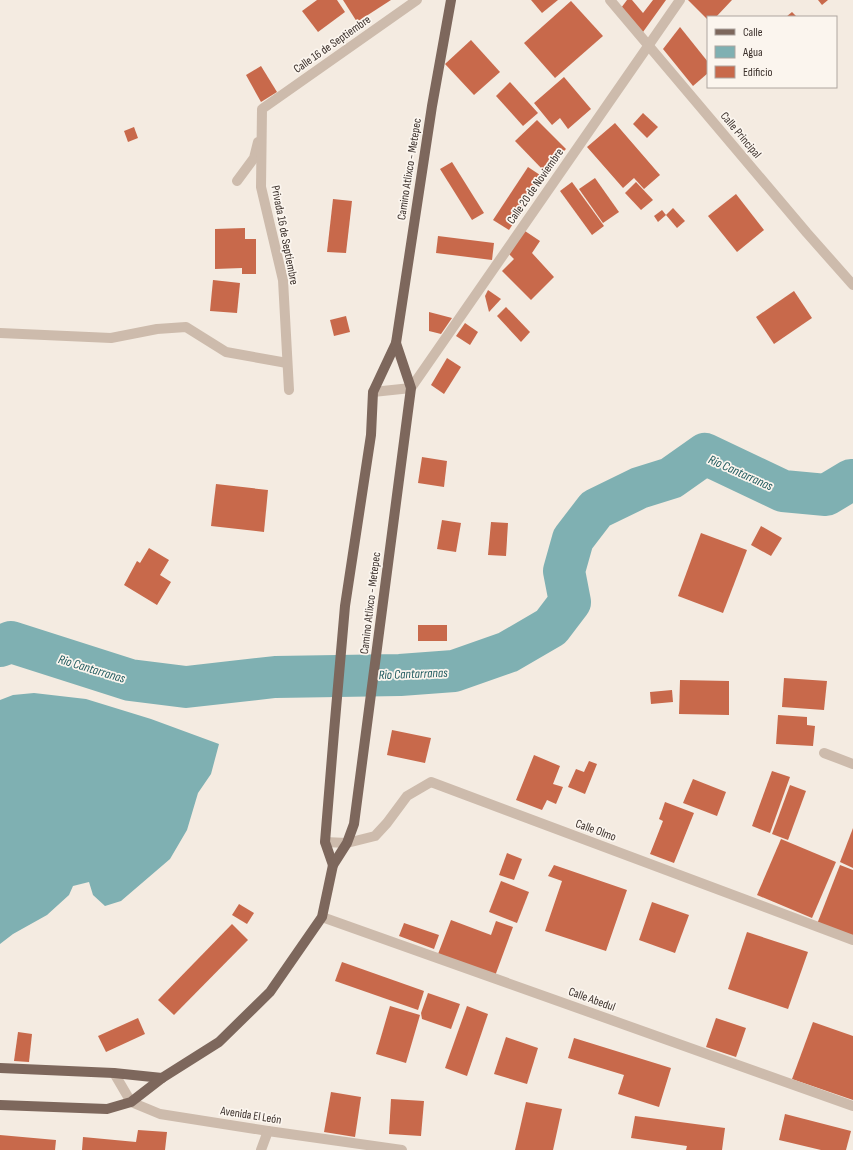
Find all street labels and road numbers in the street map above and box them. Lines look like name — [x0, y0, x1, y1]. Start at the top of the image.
street label: Calle 16 de Septiembre — [291, 12, 374, 77]
street label: Calle Principal — [717, 109, 764, 162]
street label: Camino Atlixco - Metepec — [394, 117, 425, 221]
street label: Calle 20 de Noviembre — [504, 145, 567, 227]
street label: Privada 16 de Septiembre — [268, 184, 302, 286]
street label: Camino Atlixco - Metepec — [357, 551, 384, 655]
street label: Calle Olmo — [573, 816, 618, 845]
street label: Calle Abedul — [566, 984, 617, 1015]
street label: Avenida El León — [218, 1103, 283, 1128]

